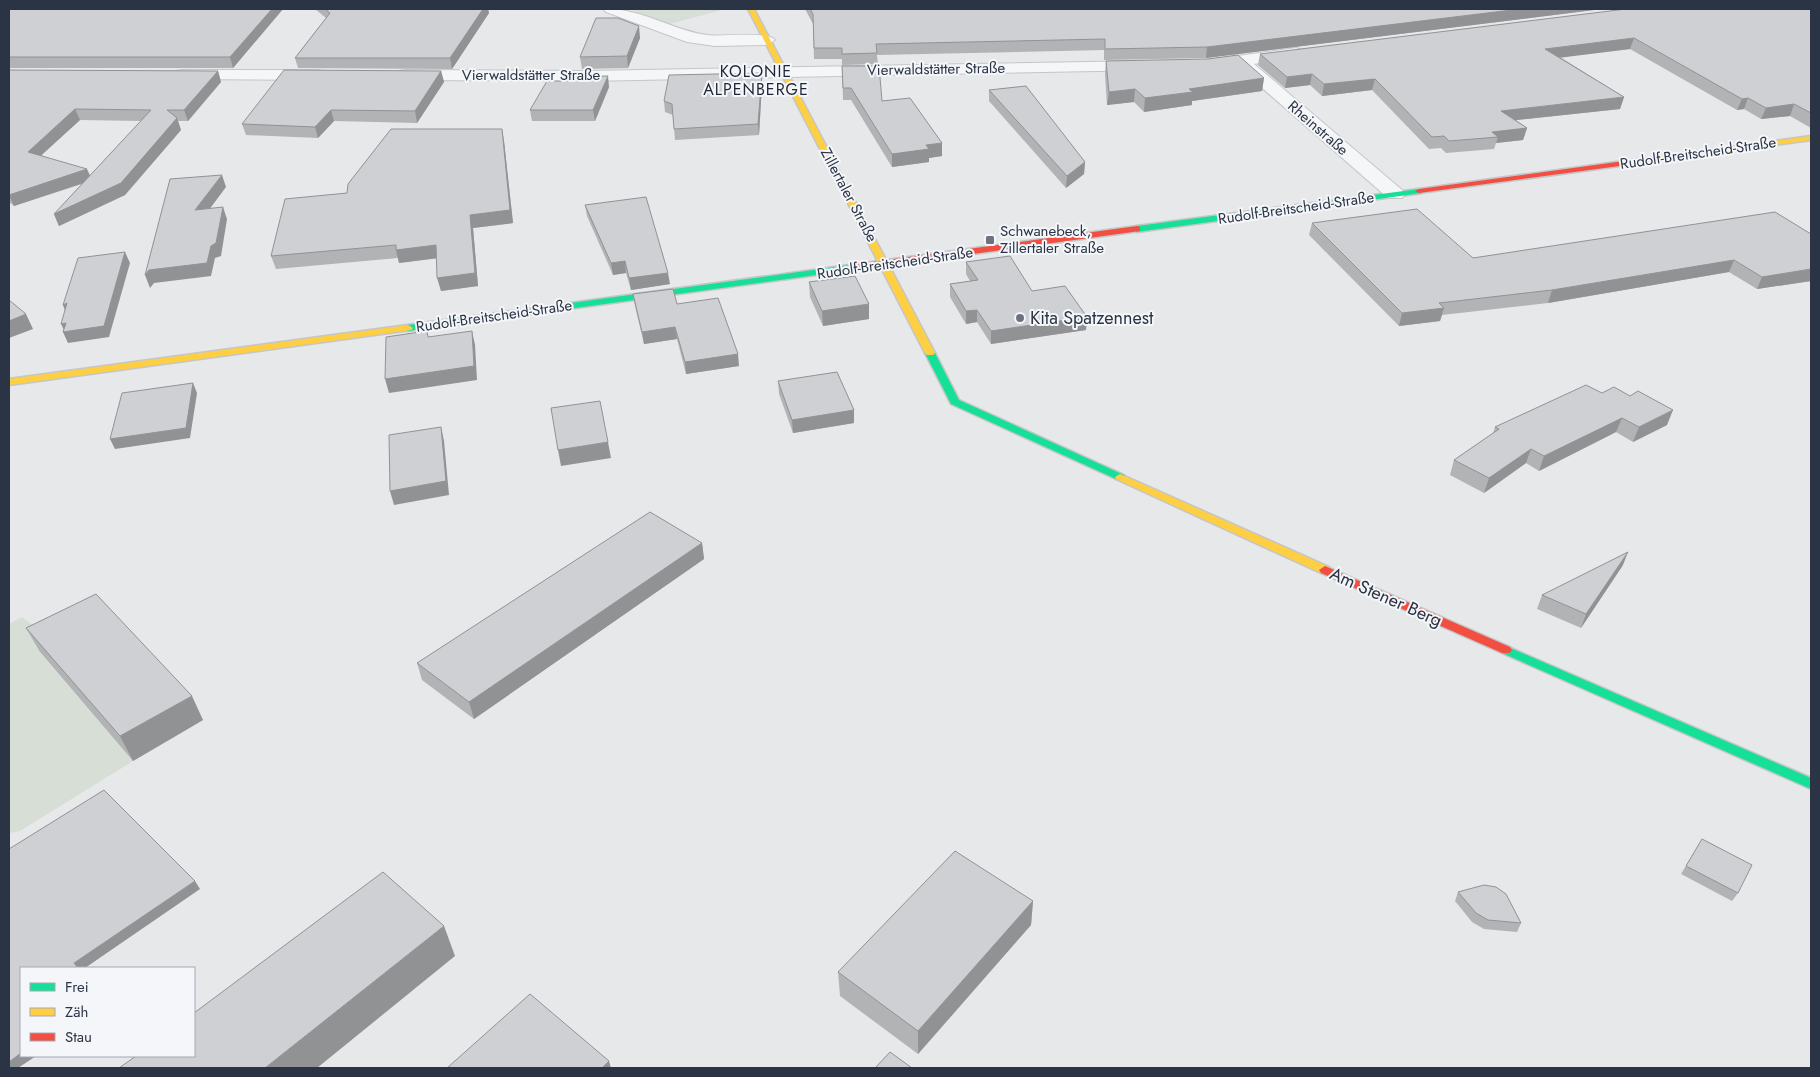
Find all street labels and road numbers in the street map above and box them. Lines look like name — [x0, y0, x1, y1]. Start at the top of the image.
street label: Vierwaldstätter Straße — [867, 57, 1006, 81]
street label: Vierwaldstätter Straße — [462, 64, 600, 86]
street label: Rheinstraße — [1283, 95, 1353, 161]
street label: Rudolf-Breitscheid-Straße — [1619, 131, 1778, 175]
street label: Zillertaler Straße — [815, 144, 883, 246]
street label: Rudolf-Breitscheid-Straße — [1217, 186, 1376, 230]
street label: Rudolf-Breitscheid-Straße — [816, 241, 975, 285]
street label: Rudolf-Breitscheid-Straße — [415, 294, 574, 338]
street label: Am Stener Berg — [1326, 561, 1446, 633]

